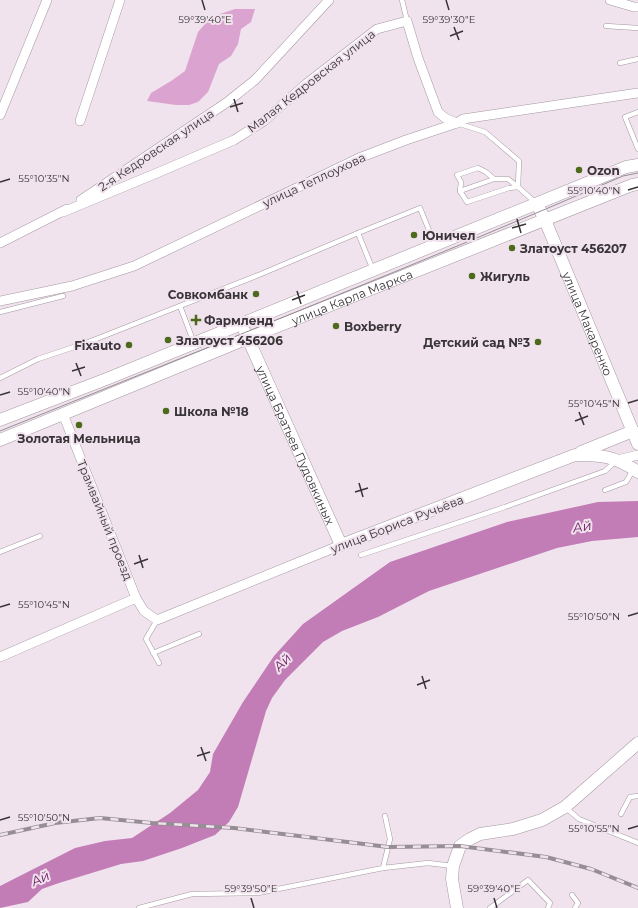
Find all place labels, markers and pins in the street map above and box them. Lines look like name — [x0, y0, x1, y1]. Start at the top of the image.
place label: Ozon — [587, 163, 620, 178]
marker: Ozon — [574, 165, 584, 175]
place label: Юничел — [422, 228, 475, 243]
marker: Юничел — [409, 230, 419, 240]
place label: Златоуст 456207 — [519, 241, 627, 256]
marker: Златоуст 456207 — [507, 243, 517, 253]
place label: Жигуль — [480, 269, 530, 284]
marker: Жигуль — [467, 271, 477, 281]
place label: Совкомбанк — [168, 287, 248, 302]
marker: Совкомбанк — [251, 289, 261, 299]
place label: Фармленд — [204, 313, 274, 328]
marker: Фармленд — [191, 315, 201, 325]
place label: Boxberry — [344, 319, 402, 334]
marker: Boxberry — [331, 321, 341, 331]
place label: Златоуст 456206 — [175, 333, 283, 348]
marker: Златоуст 456206 — [163, 335, 173, 345]
place label: Детский сад №3 — [423, 335, 530, 350]
marker: Детский сад №3 — [533, 337, 543, 347]
place label: Fixauto — [74, 338, 121, 353]
marker: Fixauto — [124, 340, 134, 350]
place label: Школа №18 — [174, 404, 249, 419]
marker: Школа №18 — [161, 406, 171, 416]
marker: Золотая Мельница — [74, 420, 84, 430]
place label: Золотая Мельница — [17, 431, 140, 446]

